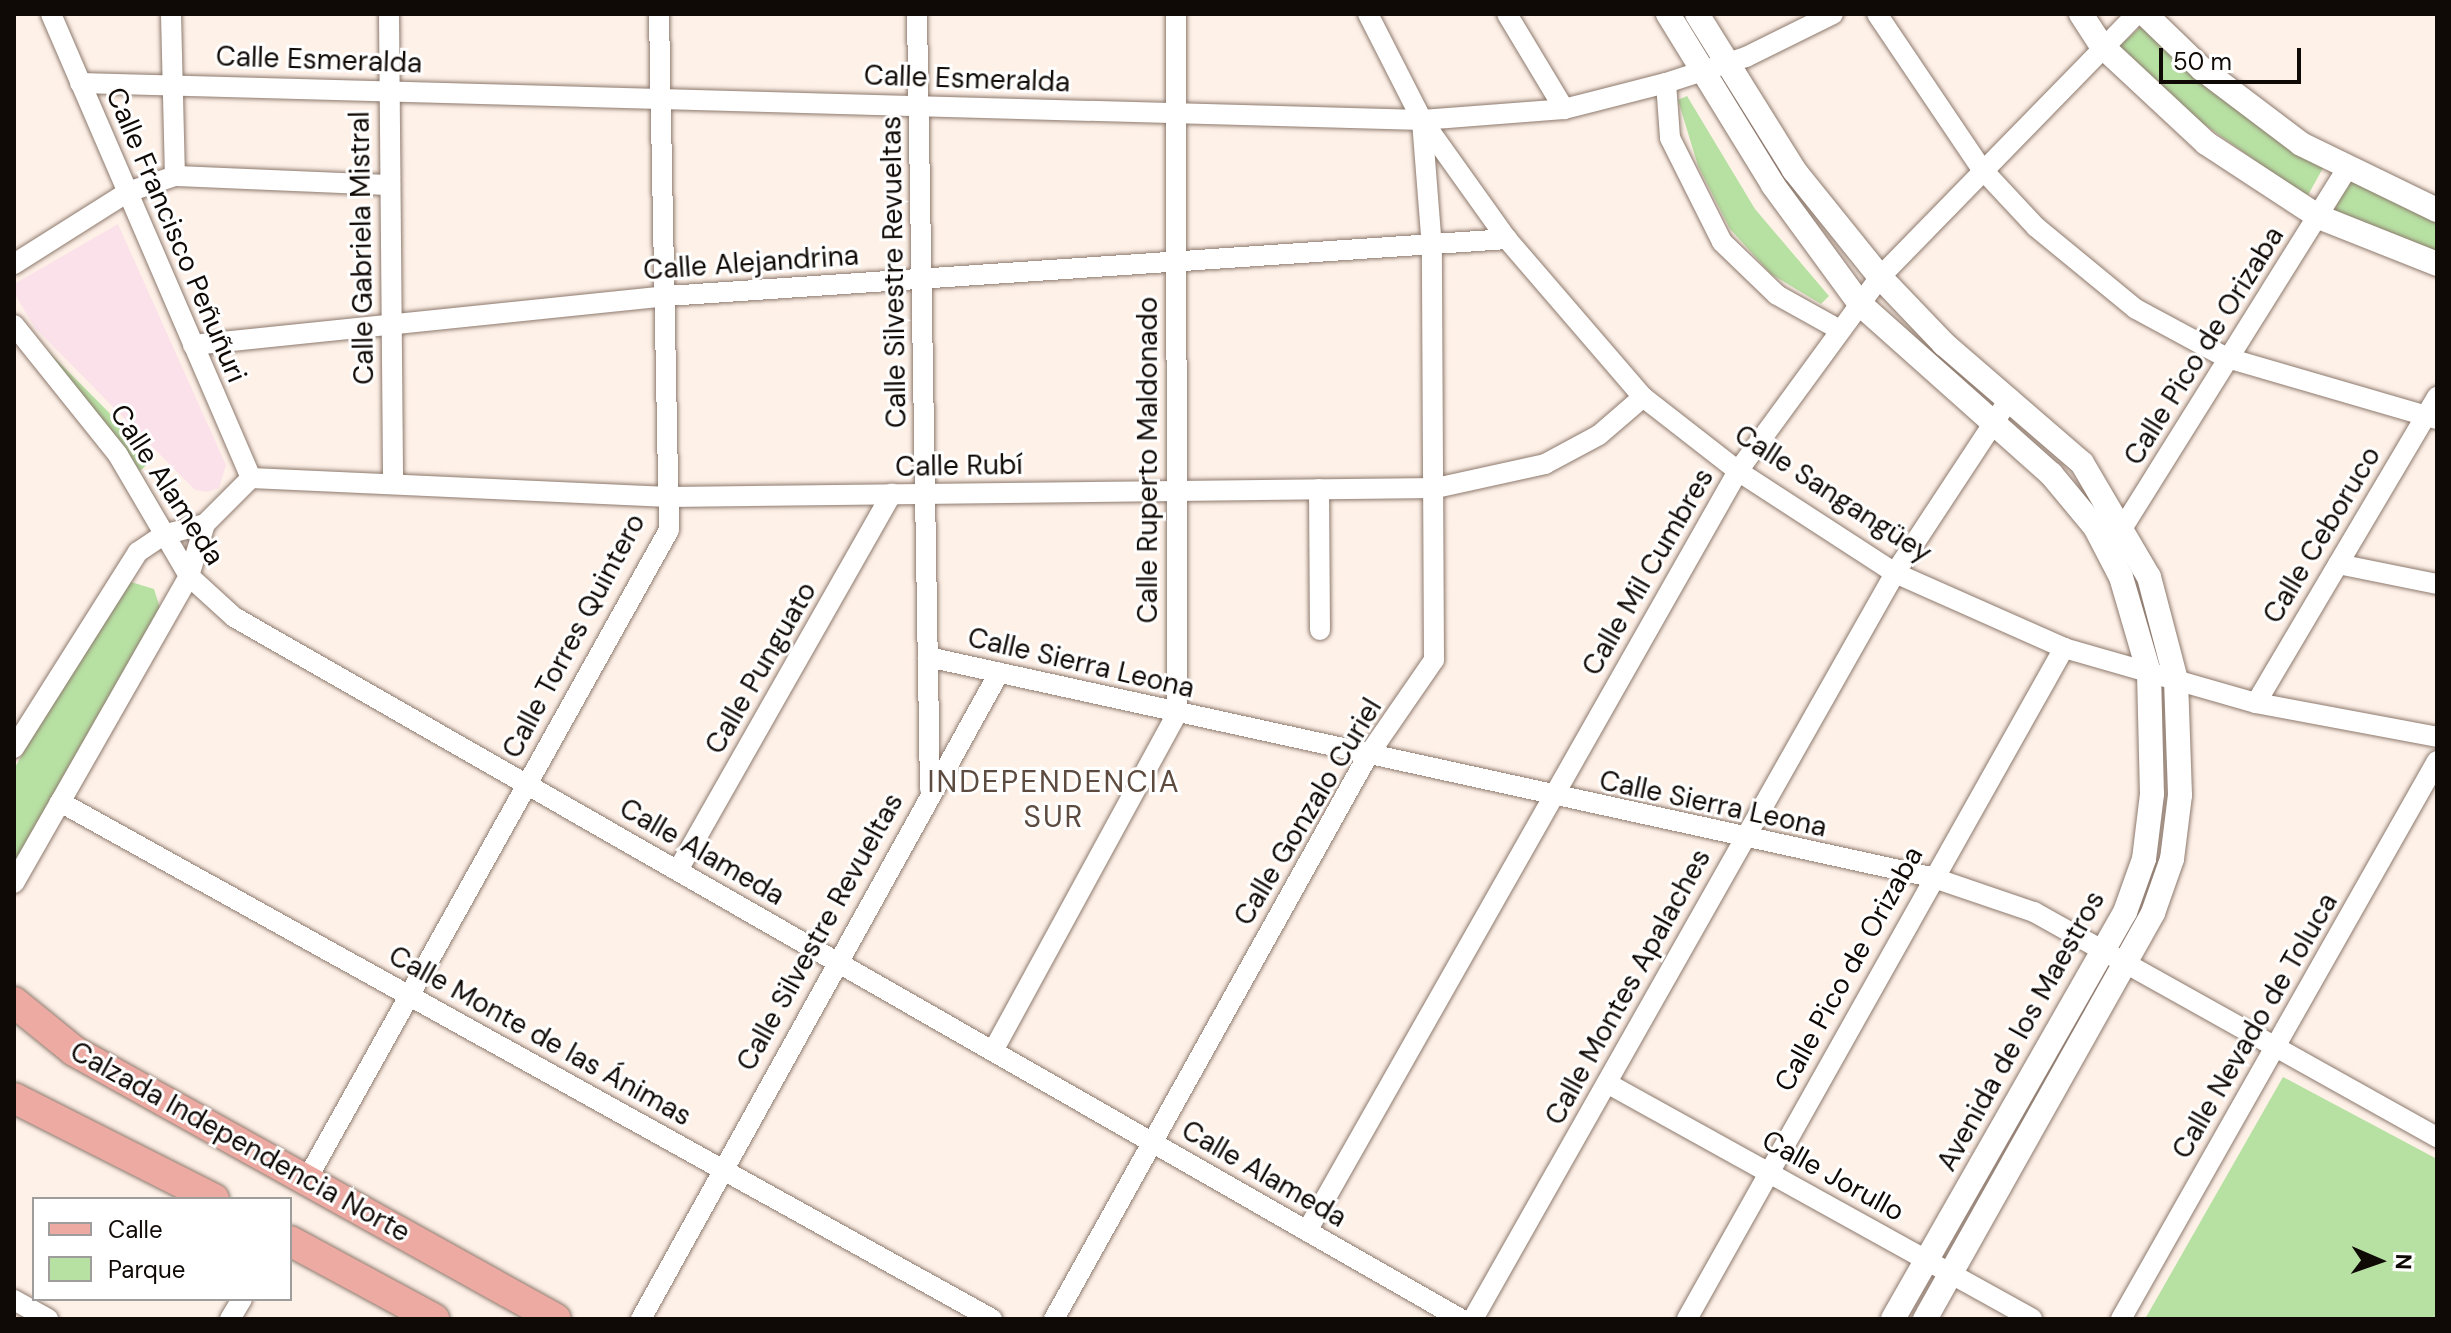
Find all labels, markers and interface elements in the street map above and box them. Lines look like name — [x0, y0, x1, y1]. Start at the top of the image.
scale bar — [2163, 32, 2305, 82]
street label: Calle Esmeralda — [215, 40, 423, 80]
text: 50 m — [2173, 46, 2232, 77]
street label: Calle Esmeralda — [863, 59, 1071, 99]
street label: Calle Francisco Peñuñuri — [99, 82, 253, 388]
street label: Calle Gabriela Mistral — [343, 111, 381, 385]
street label: Calle Silvestre Revueltas — [874, 116, 914, 428]
street label: Calle Pico de Orizaba — [2117, 221, 2291, 471]
street label: Calle Alejandrina — [642, 239, 860, 287]
street label: Calle Ruperto Maldonado — [1131, 297, 1165, 623]
street label: Calle Alameda — [103, 398, 231, 572]
street label: Calle Sangangüey — [1728, 418, 1938, 570]
street label: Calle Ceboruco — [2256, 441, 2388, 629]
street label: Calle Rubí — [895, 448, 1023, 484]
street label: Calle Mil Cumbres — [1575, 462, 1721, 682]
street label: Calle Torres Quintero — [495, 508, 653, 764]
street label: Calle Punguato — [698, 576, 824, 760]
street label: Calle Sierra Leona — [964, 621, 1198, 705]
street label: Calle Gonzalo Curiel — [1227, 692, 1389, 932]
district label: INDEPENDENCIA SUR — [927, 764, 1181, 834]
street label: Calle Sierra Leona — [1596, 764, 1830, 844]
street label: Calle Silvestre Revueltas — [730, 787, 910, 1077]
street label: Calle Alameda — [614, 791, 790, 913]
street label: Calle Pico de Orizaba — [1768, 841, 1930, 1097]
street label: Calle Montes Apalaches — [1538, 843, 1718, 1131]
street label: Avenida de los Maestros — [1930, 885, 2112, 1177]
street label: Calle Nevado de Toluca — [2165, 887, 2345, 1165]
street label: Calle Monte de las Ánimas — [383, 939, 697, 1133]
street label: Calzada Independencia Norte — [64, 1034, 416, 1250]
street label: Calle Alameda — [1176, 1113, 1352, 1235]
street label: Calle Jorullo — [1756, 1123, 1910, 1229]
legend — [32, 1197, 292, 1301]
text: Calle — [108, 1214, 163, 1245]
north arrow — [2339, 1221, 2419, 1301]
text: N — [2389, 1253, 2418, 1270]
text: Parque — [108, 1254, 185, 1285]

